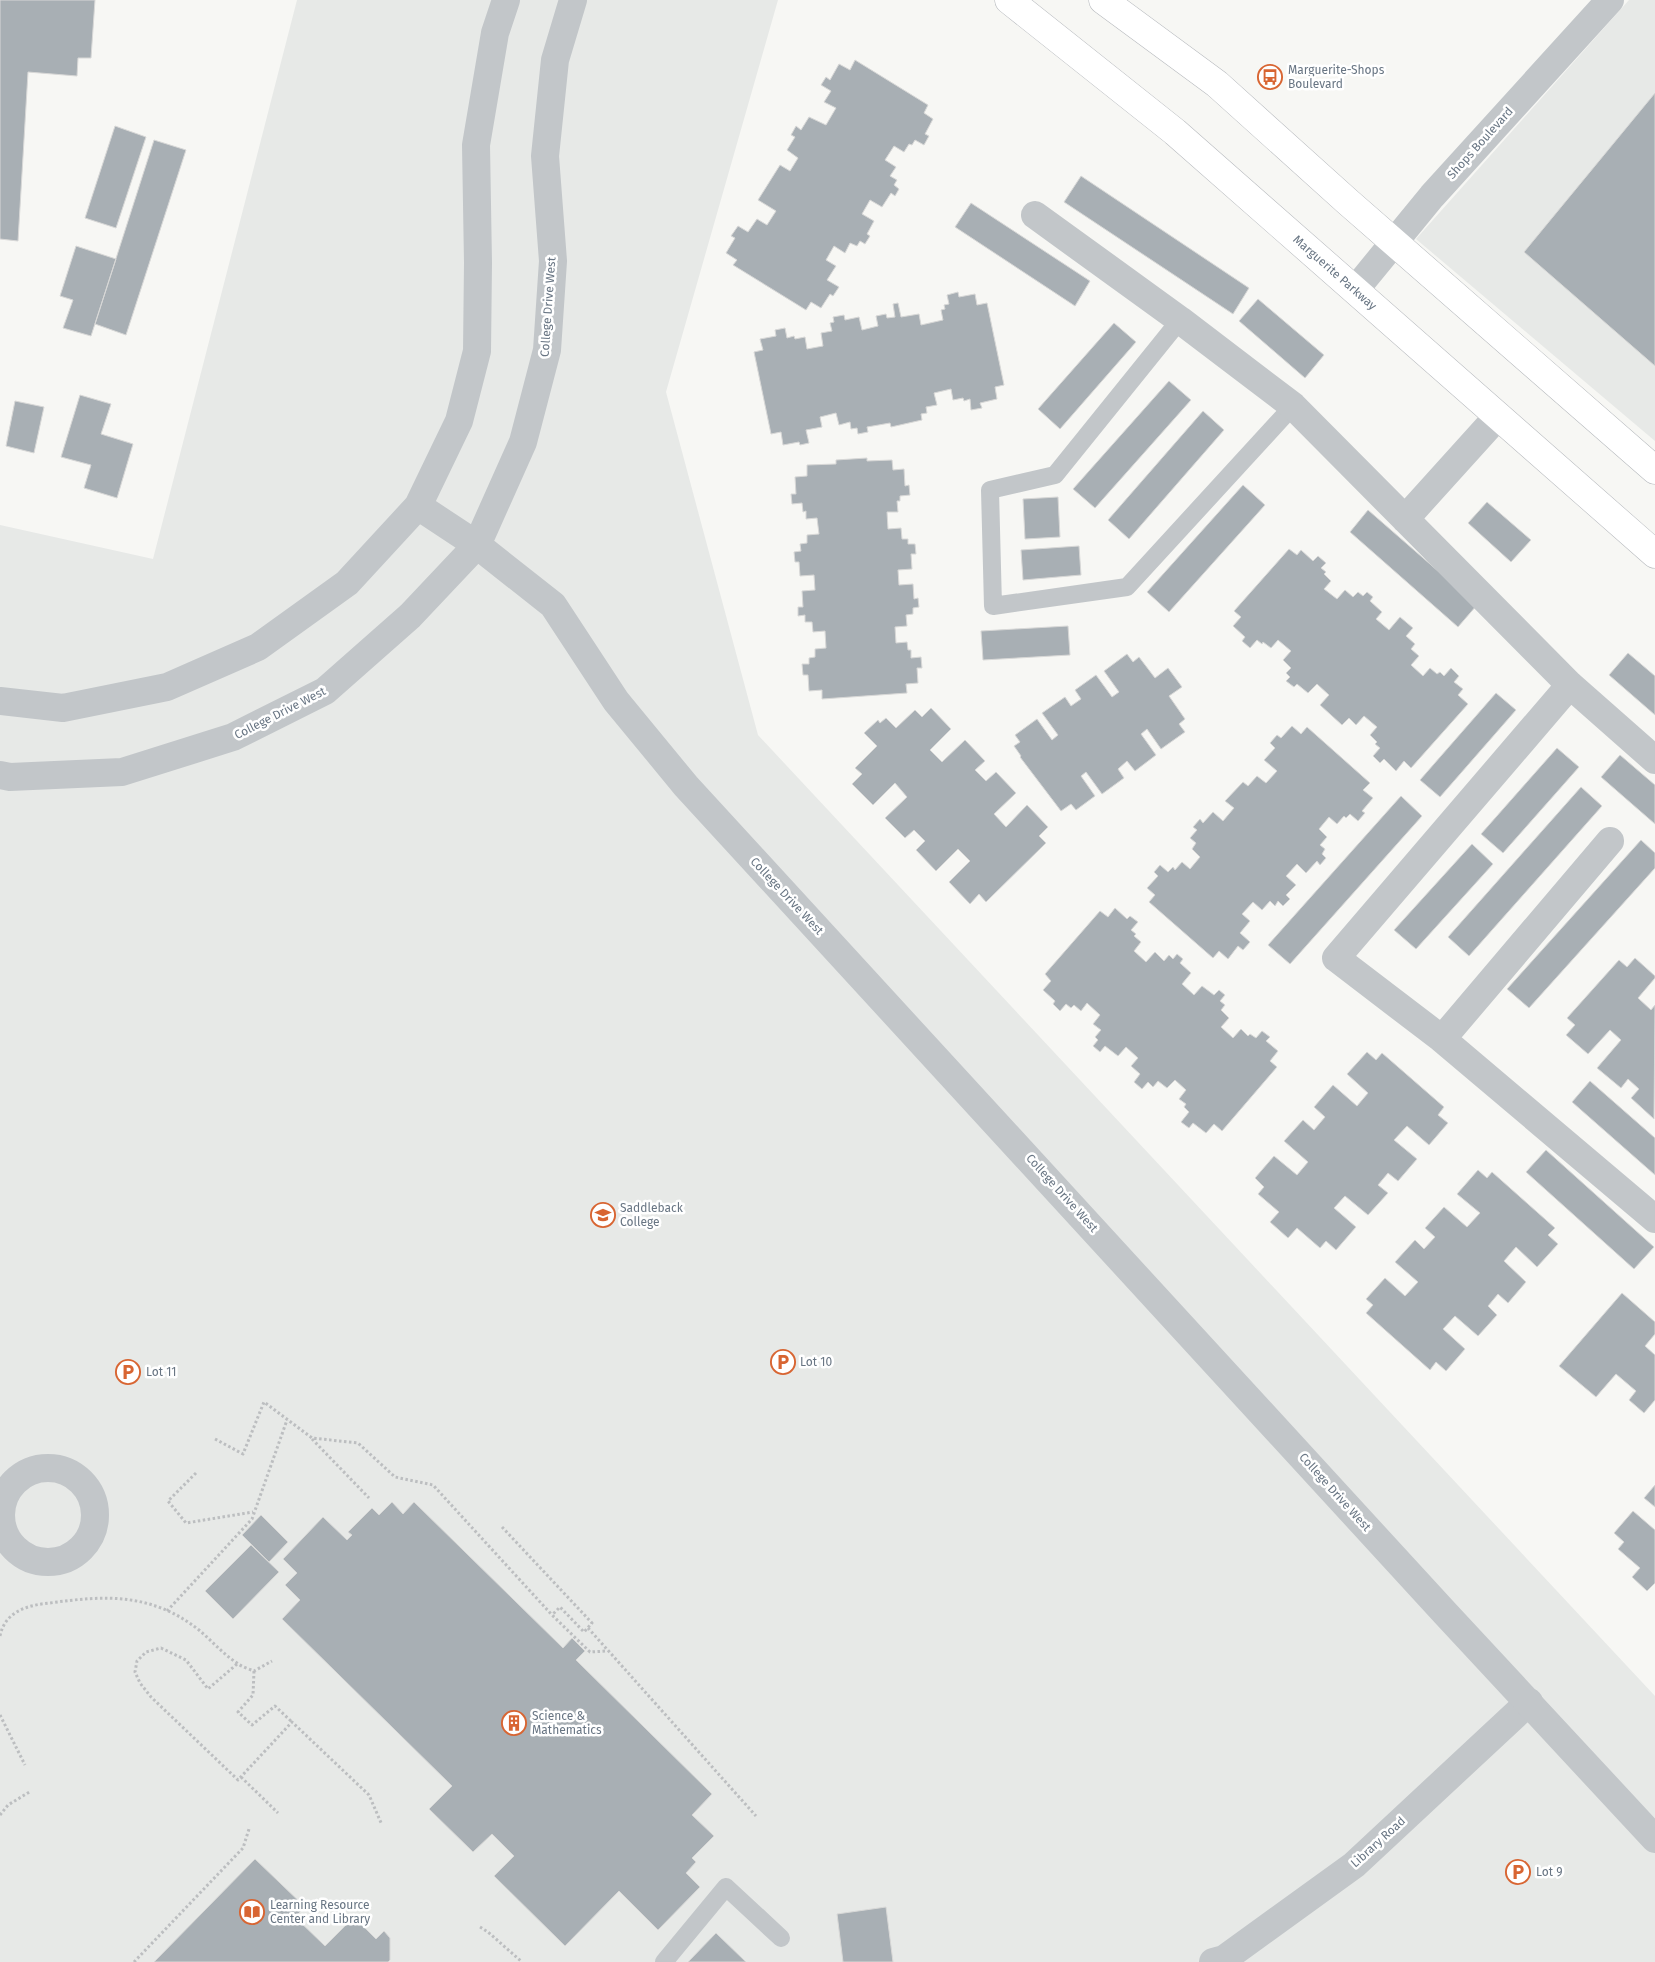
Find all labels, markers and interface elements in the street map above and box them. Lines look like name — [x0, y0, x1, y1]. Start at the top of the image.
place label: Marguerite-Shops Boulevard — [1288, 63, 1385, 91]
bus stop icon: Marguerite-Shops Boulevard — [1257, 64, 1283, 90]
street label: Shops Boulevard — [1444, 104, 1516, 182]
street label: Marguerite Parkway — [1290, 232, 1380, 313]
street label: College Drive West — [538, 256, 559, 358]
street label: College Drive West — [232, 684, 328, 742]
street label: College Drive West — [748, 855, 827, 938]
street label: College Drive West — [1023, 1151, 1101, 1235]
place label: Saddleback College — [620, 1201, 684, 1229]
school or university icon: Saddleback College — [590, 1202, 616, 1228]
parking icon: Lot 10 — [770, 1349, 796, 1375]
place label: Lot 10 — [800, 1355, 832, 1369]
parking icon: Lot 11 — [115, 1359, 141, 1385]
place label: Lot 11 — [146, 1365, 176, 1379]
street label: College Drive West — [1296, 1450, 1374, 1534]
place label: Science & Mathematics — [532, 1709, 602, 1737]
building icon: Science & Mathematics — [501, 1710, 527, 1736]
street label: Library Road — [1348, 1814, 1408, 1870]
parking icon: Lot 9 — [1505, 1859, 1531, 1885]
place label: Lot 9 — [1536, 1865, 1563, 1879]
place label: Learning Resource Center and Library — [270, 1898, 370, 1926]
library icon: Learning Resource Center and Library — [239, 1899, 265, 1925]

